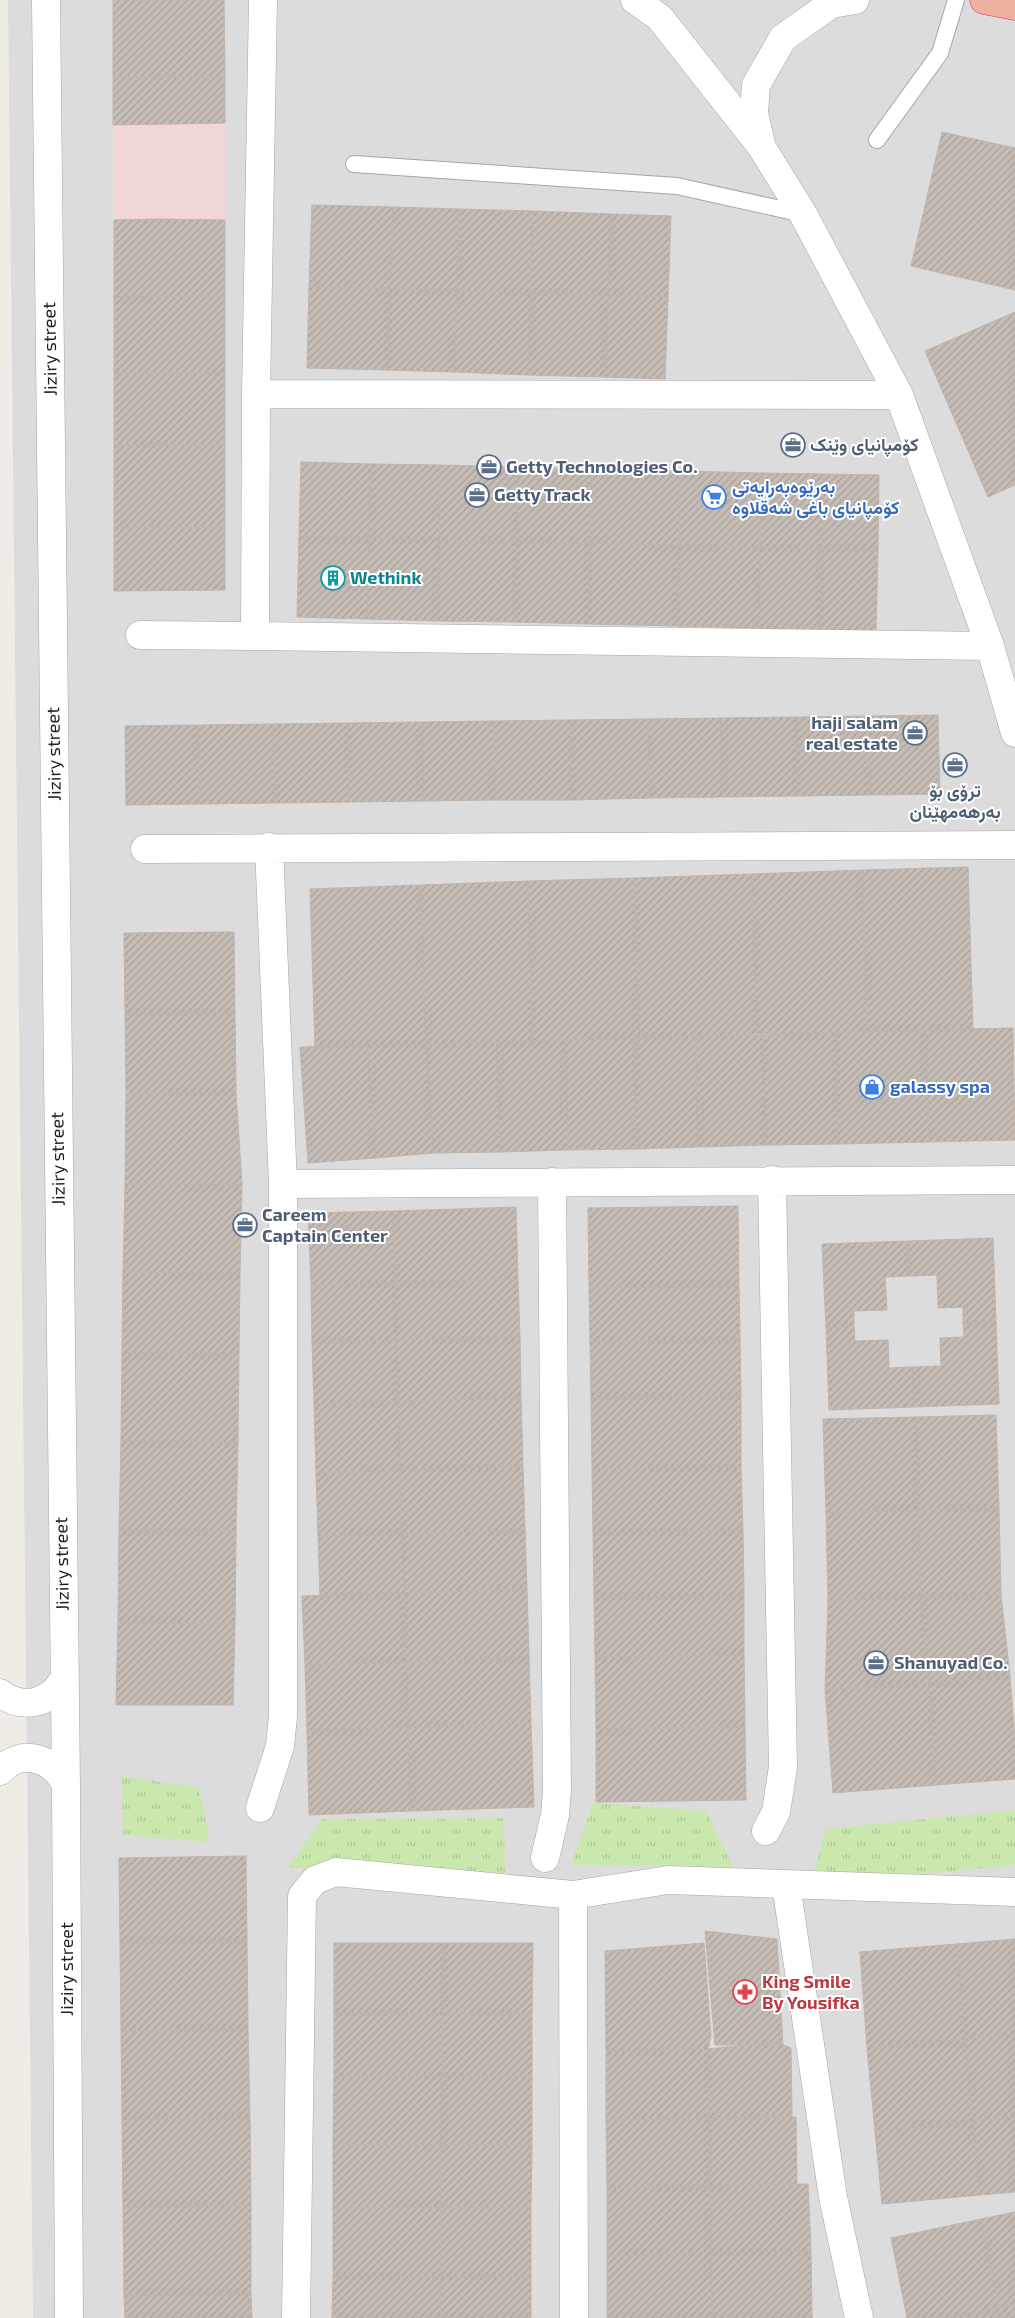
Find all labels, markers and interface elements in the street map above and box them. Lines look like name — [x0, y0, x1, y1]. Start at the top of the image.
street label: Jiziry street — [37, 302, 61, 396]
office icon: کۆمپانیای وێنک — [780, 432, 806, 458]
place label: کۆمپانیای وێنک — [810, 433, 919, 457]
office icon: Getty Technologies Co. — [476, 454, 502, 480]
place label: Getty Technologies Co. — [506, 455, 698, 477]
place label: بەرێوەبەرایەتی کۆمپانیای باغی شەقلاوە — [732, 475, 899, 520]
office icon: Getty Track — [464, 482, 490, 508]
place label: Getty Track — [494, 483, 590, 505]
supermarket icon: بەرێوەبەرایەتی کۆمپانیای باغی شەقلاوە — [701, 484, 727, 510]
building icon: Wethink — [320, 565, 346, 591]
place label: Wethink — [350, 566, 421, 588]
street label: Jiziry street — [41, 707, 65, 801]
place label: haji salam real estate — [806, 711, 898, 754]
office icon: haji salam real estate — [902, 720, 928, 746]
office icon: ترۆی بۆ بەرهەمهێنان — [942, 752, 968, 778]
place label: ترۆی بۆ بەرهەمهێنان — [909, 779, 1001, 823]
shop icon: galassy spa — [859, 1074, 885, 1100]
place label: galassy spa — [890, 1075, 990, 1097]
street label: Jiziry street — [45, 1112, 69, 1206]
place label: Careem Captain Center — [262, 1203, 388, 1246]
office icon: Careem Captain Center — [232, 1212, 258, 1238]
street label: Jiziry street — [49, 1517, 73, 1611]
office icon: Shanuyad Co. — [863, 1650, 889, 1676]
place label: Shanuyad Co. — [894, 1651, 1008, 1673]
street label: Jiziry street — [55, 1922, 77, 2016]
place label: King Smile By Yousifka — [762, 1970, 860, 2013]
pharmacy icon: King Smile By Yousifka — [732, 1979, 758, 2005]

